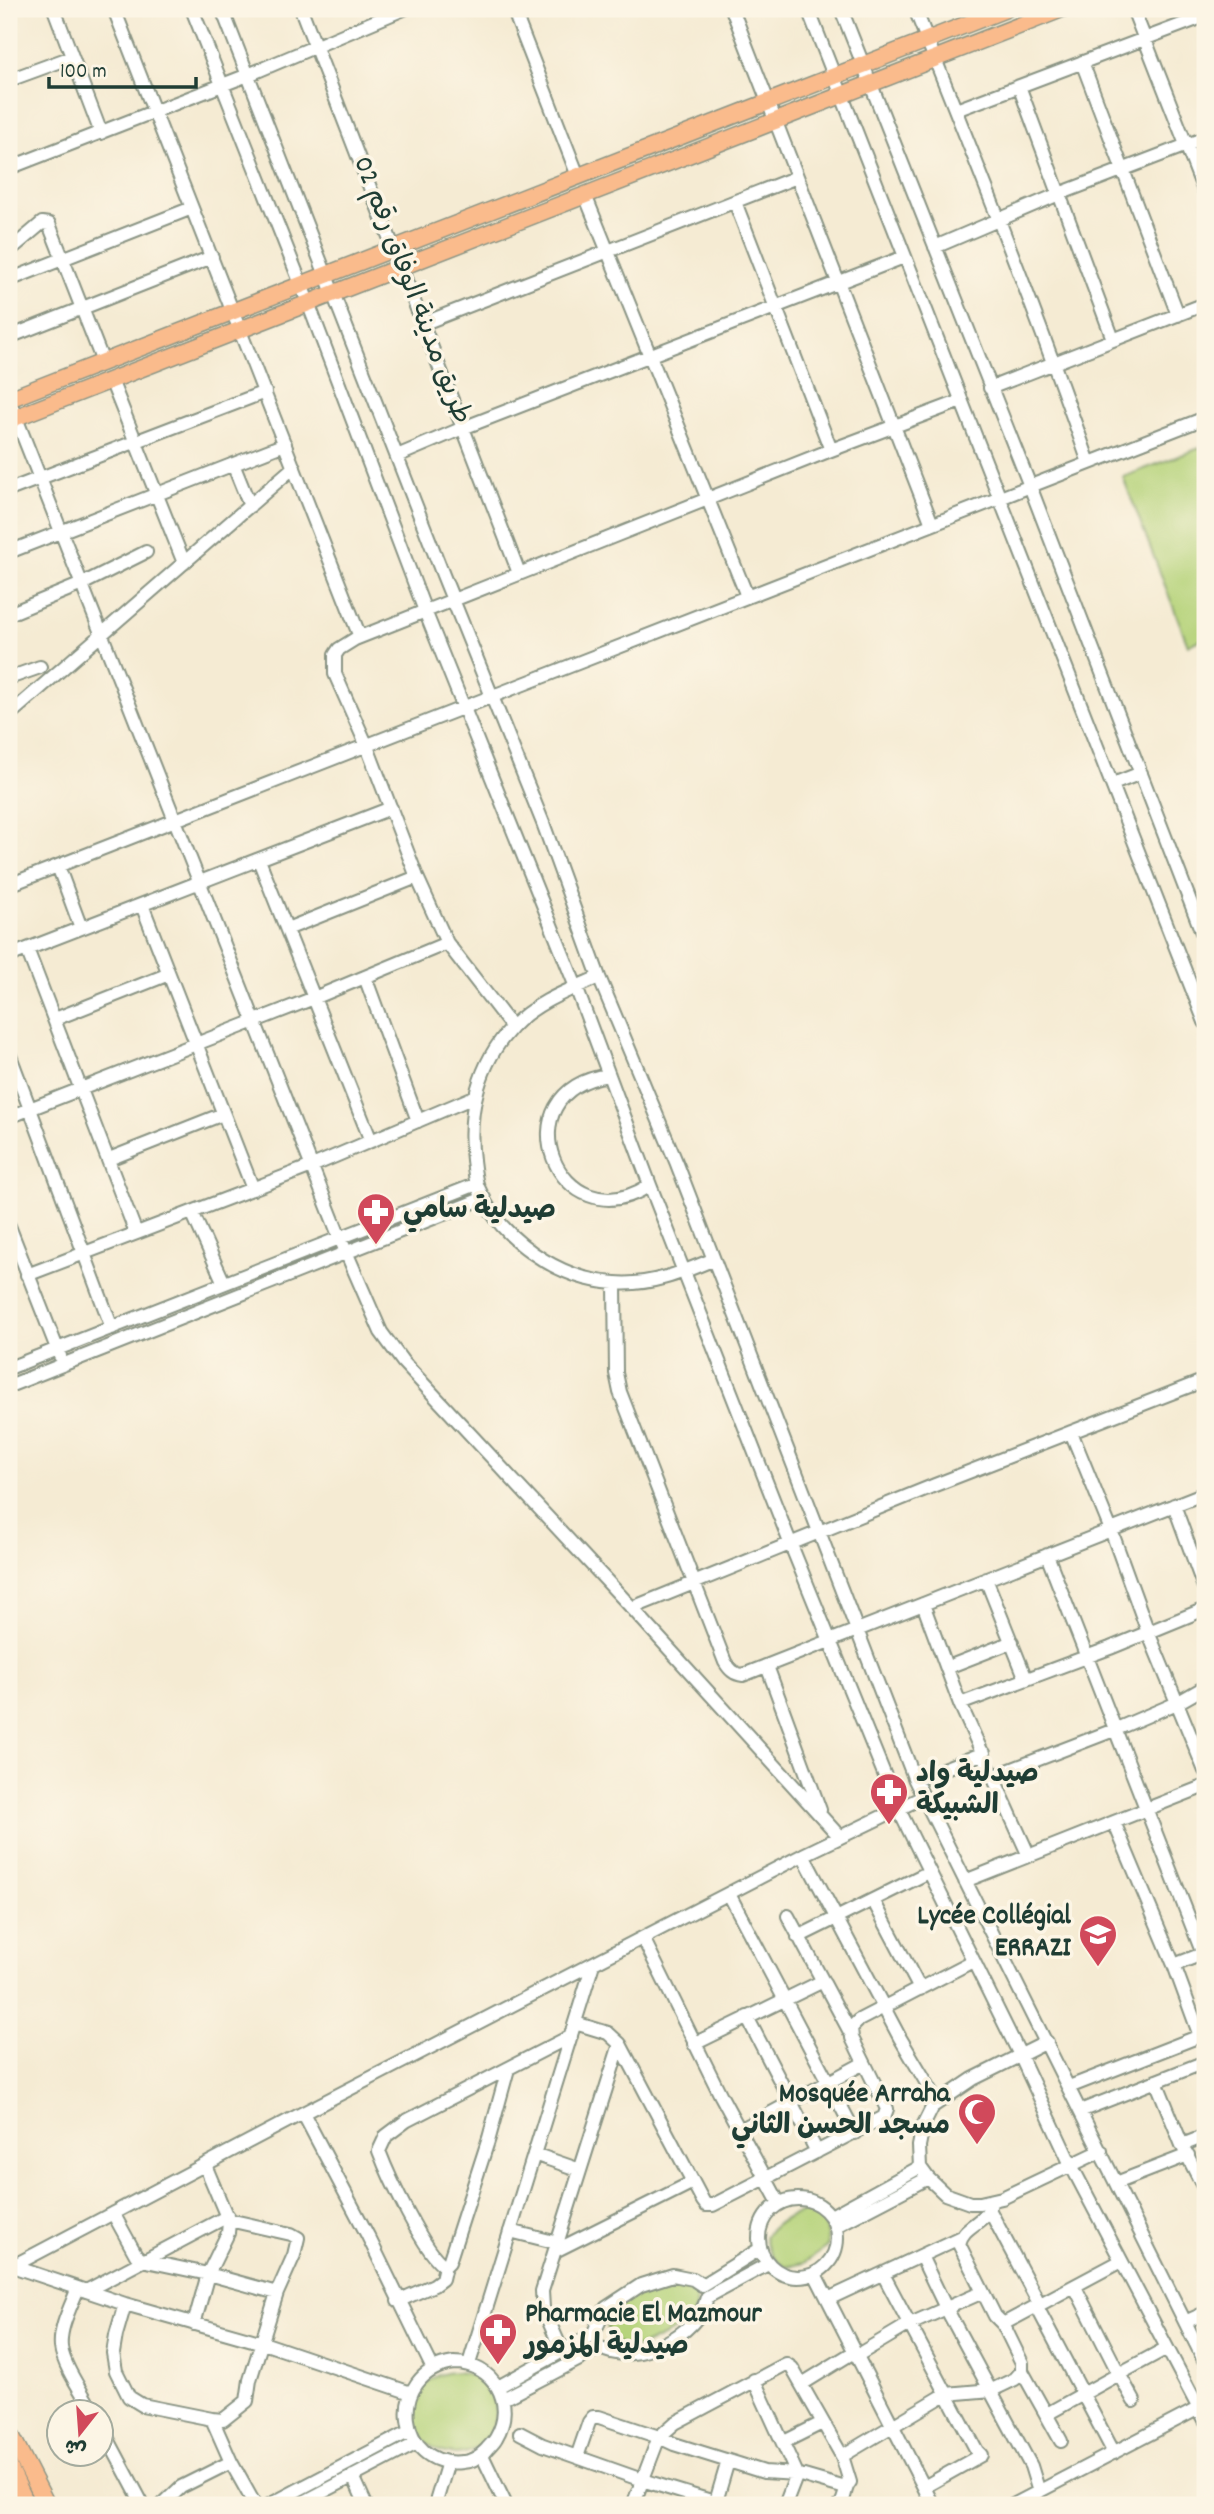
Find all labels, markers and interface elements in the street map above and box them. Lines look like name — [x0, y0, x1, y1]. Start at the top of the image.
scale bar — [49, 46, 196, 90]
text: 100 m — [60, 58, 107, 88]
street label: طريق مدينة الوفاق رقم 02 — [340, 151, 480, 431]
pharmacy icon: صيدلية سامي — [355, 1191, 397, 1246]
place label: صيدلية سامي — [403, 1192, 556, 1233]
place label: صيدلية واد الشبيكة — [916, 1756, 1039, 1828]
pharmacy icon: صيدلية واد الشبيكة — [868, 1771, 910, 1826]
place label: Lycée Collégial ERRAZI — [917, 1898, 1071, 1970]
school or university icon: Lycée Collégial ERRAZI — [1077, 1913, 1119, 1968]
place label: Mosquée Arraha مسجد الحسن الثاني — [731, 2076, 951, 2149]
mosque icon: Mosquée Arraha مسجد الحسن الثاني — [956, 2091, 998, 2146]
place label: Pharmacie El Mazmour صيدلية المزمور — [522, 2296, 762, 2368]
pharmacy icon: Pharmacie El Mazmour صيدلية المزمور — [477, 2311, 519, 2366]
north arrow — [46, 2398, 116, 2468]
text: ش — [62, 2430, 90, 2462]

